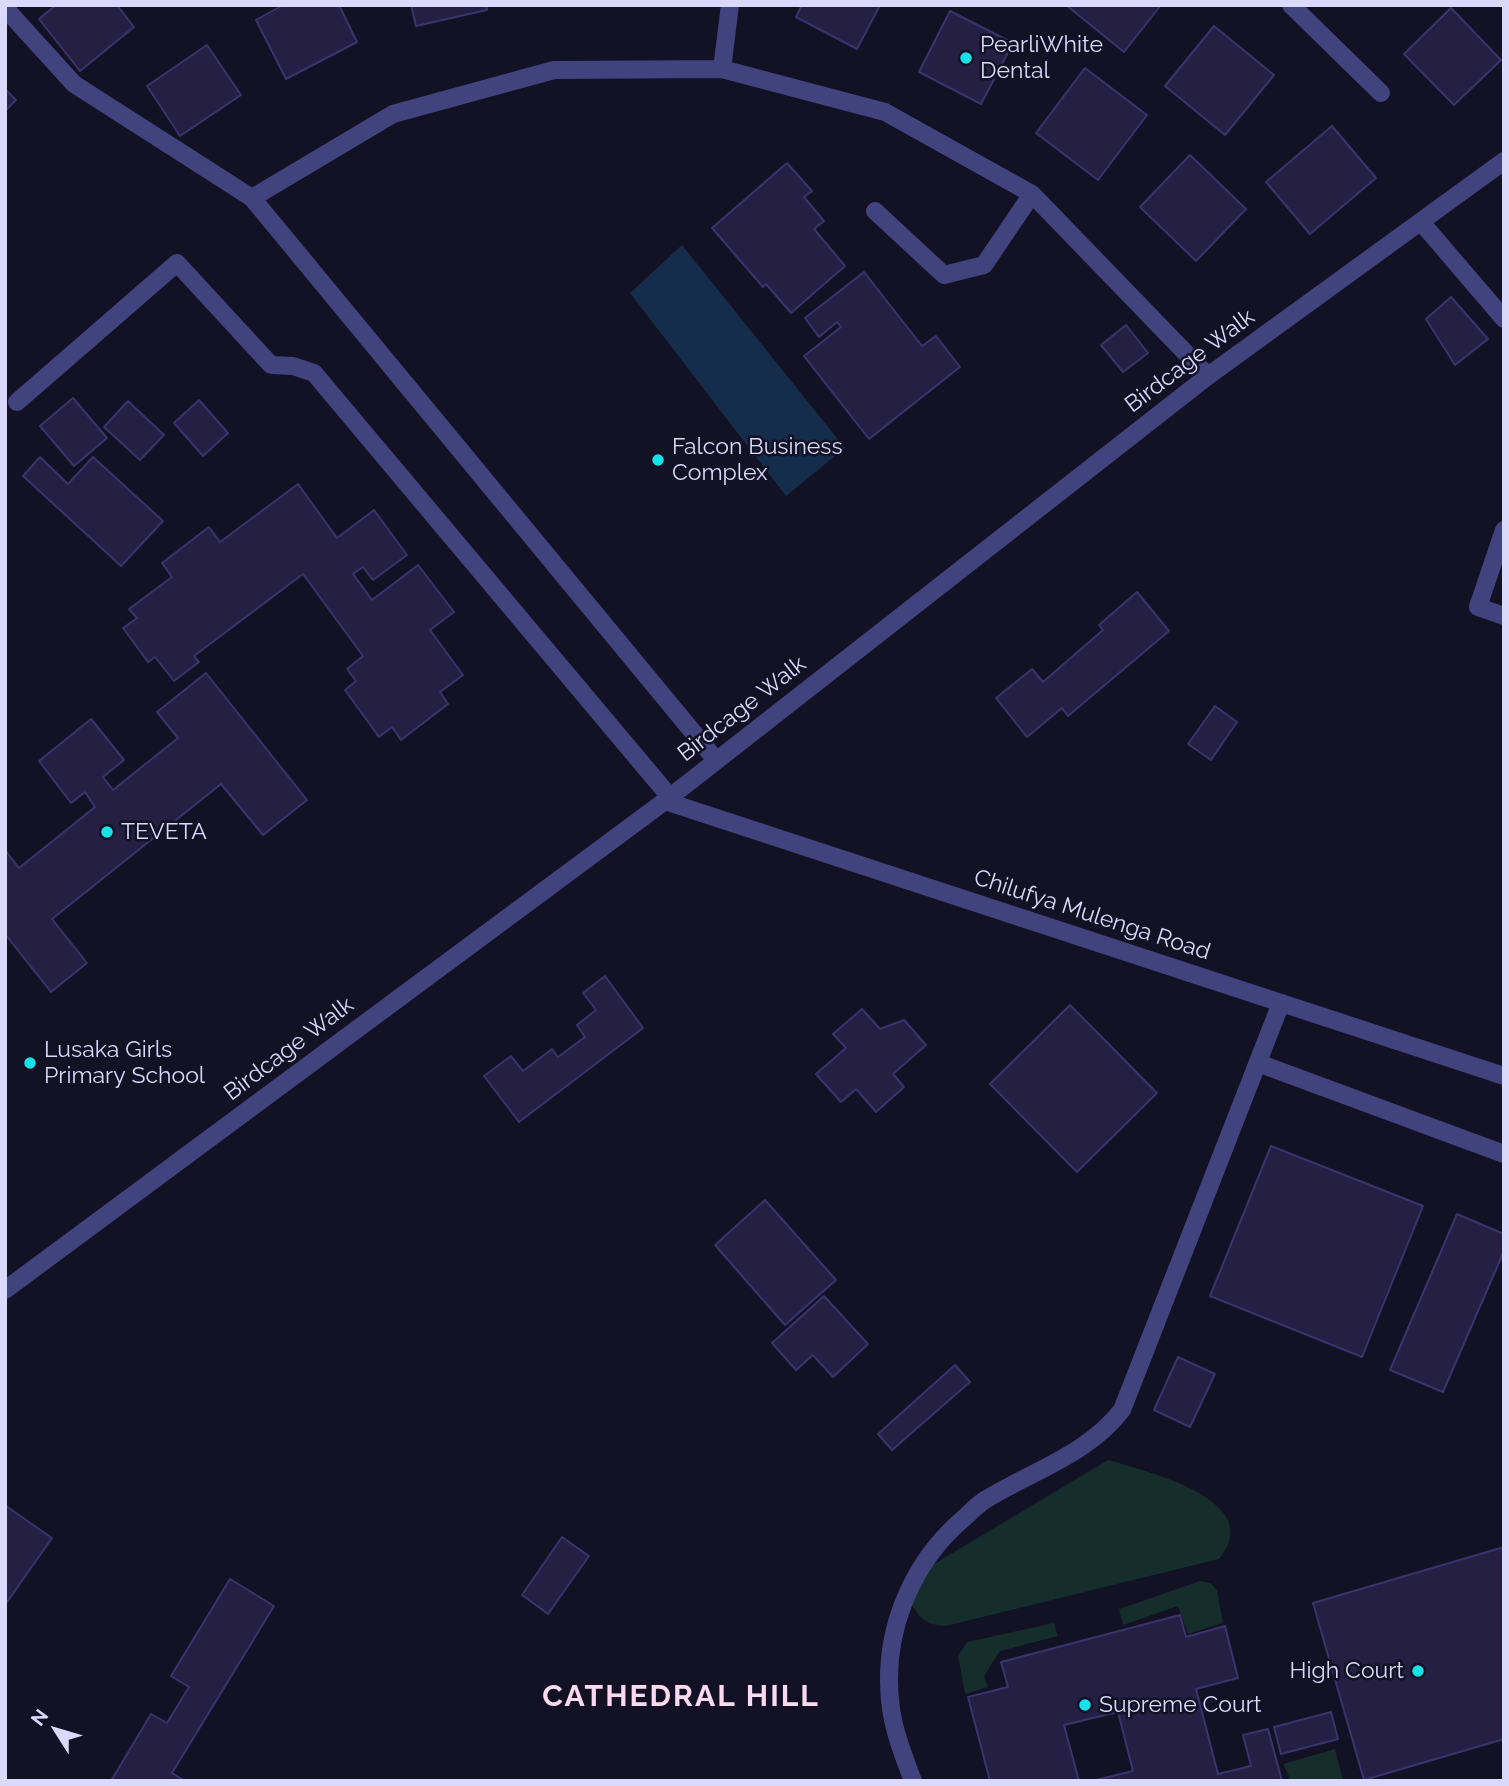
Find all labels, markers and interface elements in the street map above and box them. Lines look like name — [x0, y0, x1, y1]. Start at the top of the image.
place label: PearliWhite Dental — [980, 31, 1103, 85]
marker: PearliWhite Dental — [958, 50, 974, 66]
street label: Birdcage Walk — [1120, 303, 1260, 419]
place label: Falcon Business Complex — [672, 433, 843, 487]
marker: Falcon Business Complex — [650, 452, 666, 468]
street label: Birdcage Walk — [672, 650, 812, 768]
place label: TEVETA — [121, 818, 207, 846]
marker: TEVETA — [99, 824, 115, 840]
street label: Chilufya Mulenga Road — [970, 864, 1214, 966]
street label: Birdcage Walk — [219, 991, 359, 1107]
place label: Lusaka Girls Primary School — [44, 1036, 205, 1090]
marker: Lusaka Girls Primary School — [22, 1055, 38, 1071]
place label: High Court — [1290, 1657, 1404, 1685]
marker: High Court — [1410, 1663, 1426, 1679]
district label: CATHEDRAL HILL — [544, 1679, 818, 1715]
place label: Supreme Court — [1099, 1691, 1261, 1719]
north arrow — [21, 1695, 91, 1765]
marker: Supreme Court — [1077, 1697, 1093, 1713]
text: N — [26, 1705, 52, 1730]

